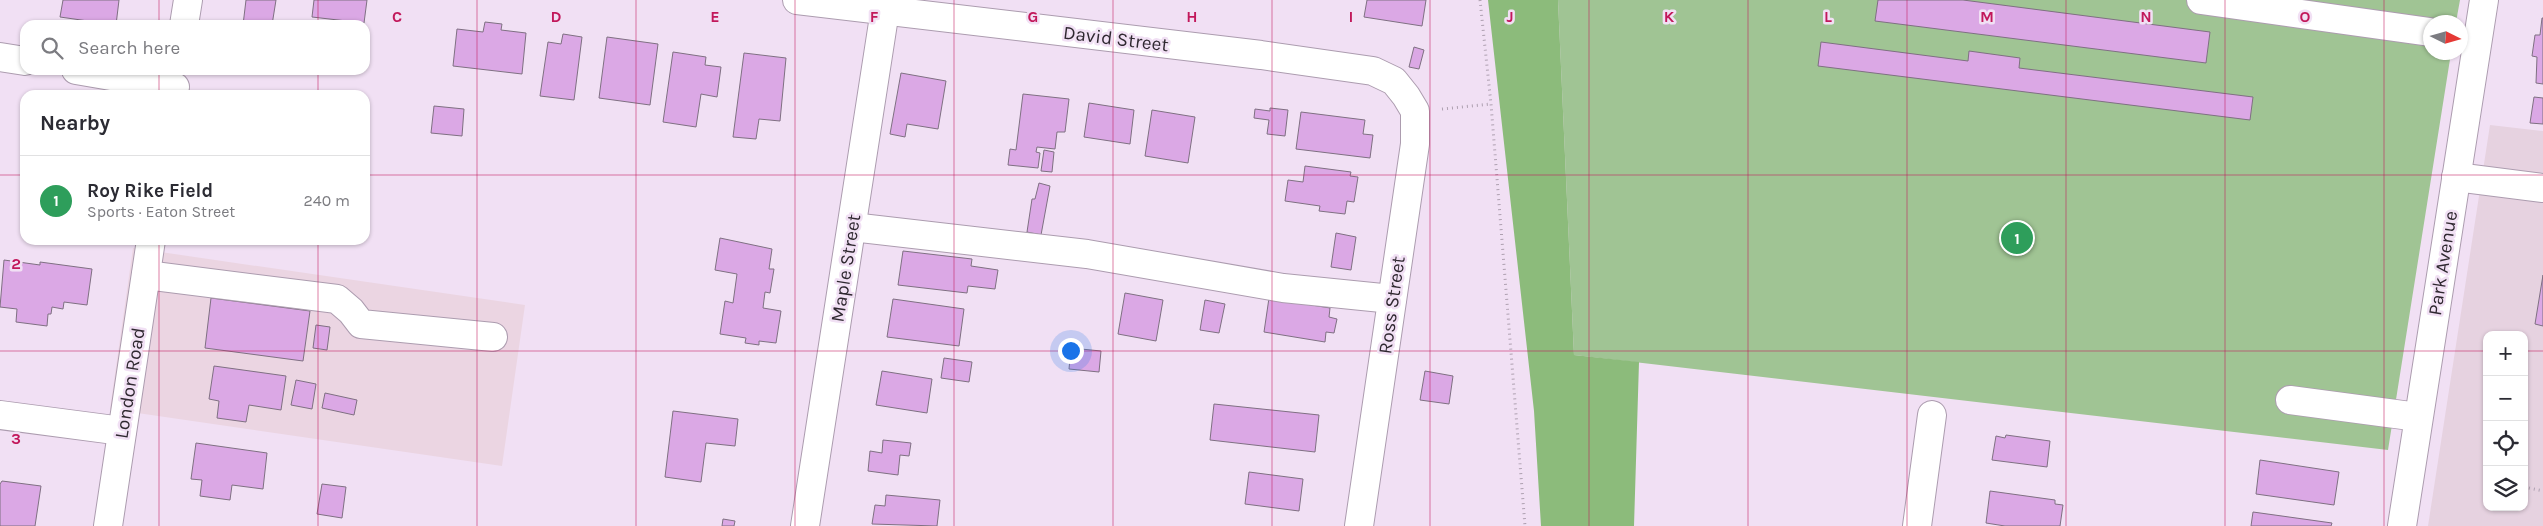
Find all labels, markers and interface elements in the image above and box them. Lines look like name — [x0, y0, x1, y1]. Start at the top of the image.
text: C — [392, 7, 402, 26]
text: D — [551, 7, 562, 26]
text: E — [710, 7, 720, 26]
text: F — [870, 7, 879, 26]
text: G — [1028, 7, 1038, 26]
text: H — [1186, 7, 1198, 26]
text: I — [1349, 7, 1353, 26]
text: J — [1506, 7, 1514, 26]
text: K — [1664, 7, 1675, 26]
text: L — [1824, 7, 1832, 26]
text: M — [1980, 7, 1994, 26]
text: N — [2140, 7, 2152, 26]
text: O — [2300, 7, 2311, 26]
north arrow — [2423, 15, 2468, 60]
search box — [20, 20, 370, 75]
street label: David Street — [1062, 22, 1170, 56]
icon: search — [38, 34, 66, 62]
text: Search here — [78, 37, 180, 59]
text: Nearby — [40, 111, 110, 135]
text: Roy Rike Field — [87, 180, 213, 202]
text: 1 — [53, 191, 59, 210]
text: 240 m — [304, 191, 350, 210]
text: Sports · Eaton Street — [87, 202, 235, 221]
street label: Park Avenue — [2424, 209, 2462, 317]
street label: Maple Street — [827, 212, 865, 324]
pin: 1 — [2001, 219, 2033, 257]
text: 2 — [11, 254, 21, 273]
street label: Ross Street — [1374, 255, 1410, 356]
street label: London Road — [110, 326, 150, 440]
map controls — [2483, 331, 2528, 511]
button: + — [2483, 331, 2528, 376]
your location — [1058, 338, 1084, 364]
button: − — [2483, 376, 2528, 421]
button: locate — [2483, 421, 2528, 466]
text: 3 — [11, 429, 21, 448]
button: layers — [2483, 466, 2528, 511]

